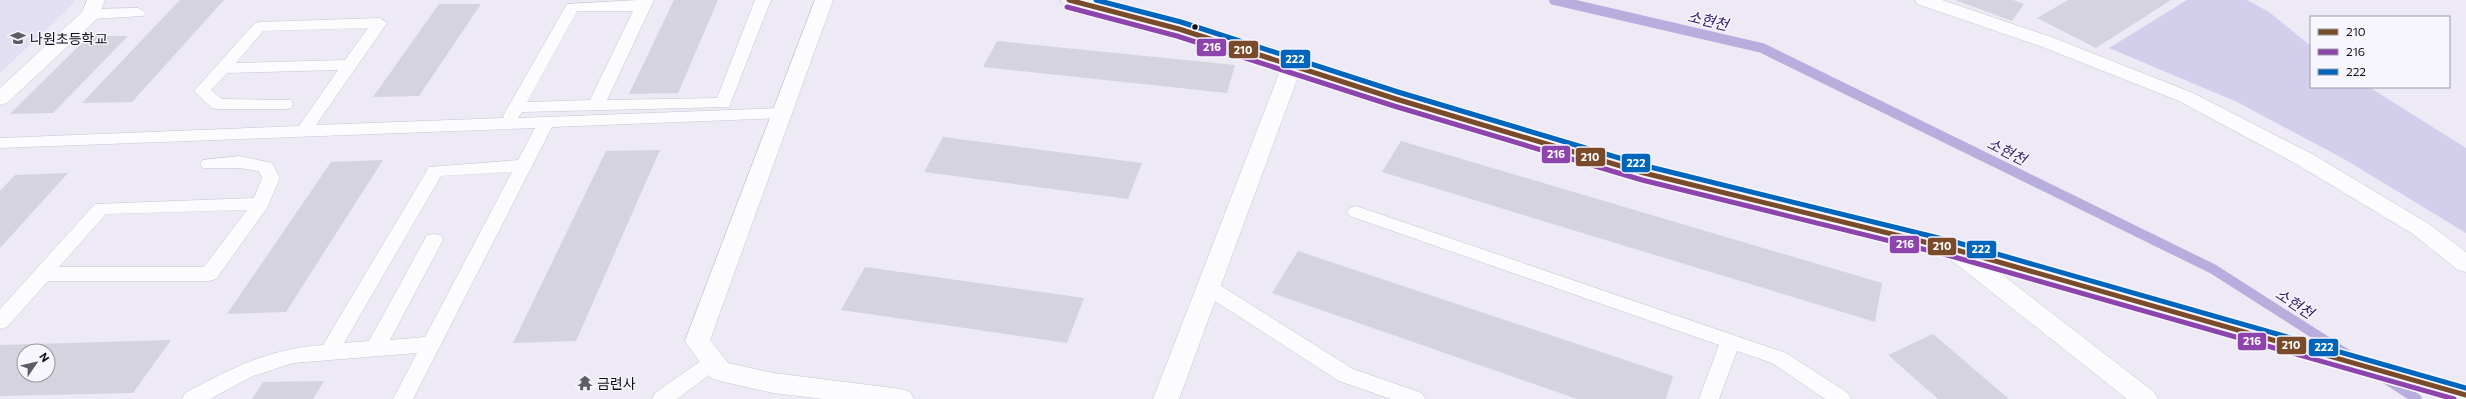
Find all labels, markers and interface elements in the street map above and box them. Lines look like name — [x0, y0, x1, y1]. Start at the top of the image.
water label: 소현천 — [1686, 7, 1732, 34]
legend — [2310, 16, 2450, 88]
unlabelled marker — [1190, 22, 1200, 32]
text: 210 — [2346, 24, 2366, 38]
school or university icon: 나원초등학교 — [9, 29, 27, 47]
place label: 나원초등학교 — [30, 30, 107, 47]
line badge: 216 — [1196, 38, 1227, 57]
text: 216 — [1203, 40, 1221, 53]
line badge: 210 — [1228, 40, 1259, 59]
text: 210 — [1234, 43, 1252, 56]
text: 216 — [2346, 44, 2365, 58]
line badge: 222 — [1280, 49, 1311, 69]
text: 222 — [1286, 52, 1304, 65]
text: 222 — [2346, 64, 2366, 78]
water label: 소현천 — [1984, 134, 2032, 169]
line badge: 216 — [1541, 145, 1571, 164]
text: 216 — [1547, 147, 1565, 160]
line badge: 210 — [1575, 147, 1606, 167]
text: 210 — [1581, 150, 1599, 163]
line badge: 222 — [1621, 153, 1651, 173]
text: 222 — [1627, 156, 1645, 169]
line badge: 216 — [1889, 235, 1920, 254]
text: 216 — [1896, 237, 1914, 250]
line badge: 210 — [1927, 237, 1957, 256]
text: 210 — [1933, 239, 1951, 252]
line badge: 222 — [1966, 240, 1997, 259]
text: 222 — [1972, 242, 1990, 255]
water label: 소현천 — [2273, 284, 2319, 323]
line badge: 216 — [2237, 332, 2267, 351]
text: 216 — [2243, 334, 2261, 347]
line badge: 210 — [2276, 336, 2307, 355]
text: 210 — [2282, 338, 2300, 351]
line badge: 222 — [2308, 338, 2339, 357]
text: 222 — [2315, 340, 2333, 353]
north arrow — [16, 343, 56, 383]
text: N — [37, 350, 52, 364]
temple icon: 금련사 — [576, 374, 594, 392]
place label: 금련사 — [597, 375, 636, 392]

